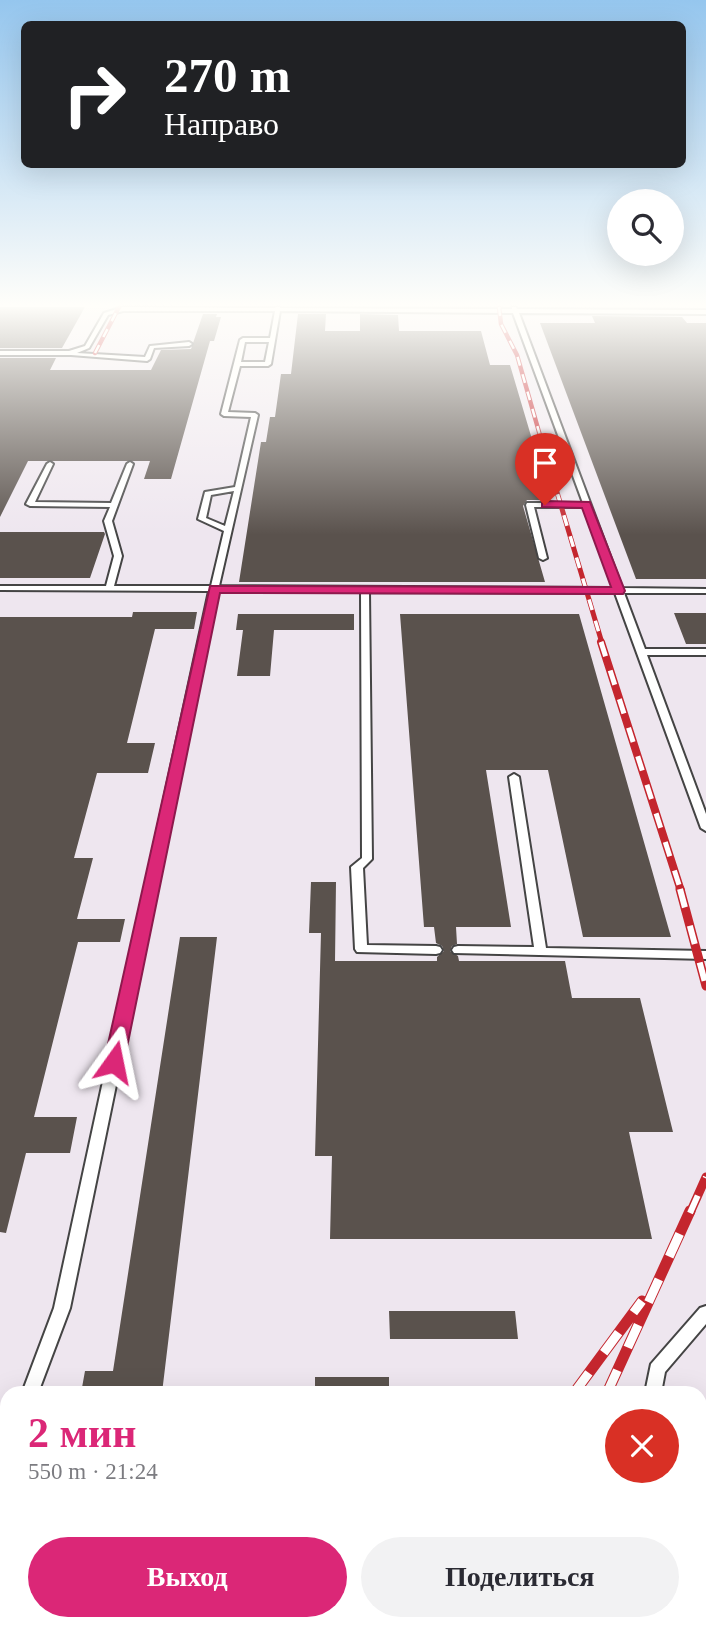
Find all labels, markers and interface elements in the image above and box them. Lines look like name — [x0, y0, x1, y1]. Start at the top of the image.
text: 270 m — [164, 48, 291, 103]
icon: right — [49, 49, 140, 140]
text: Направо — [164, 106, 279, 142]
map controls — [607, 189, 684, 266]
button: search — [607, 189, 684, 266]
pin — [515, 433, 575, 505]
icon: arrive — [526, 444, 564, 482]
position arrow — [77, 1025, 151, 1099]
button: close — [605, 1409, 679, 1483]
text: 2 мин — [28, 1410, 137, 1456]
text: 550 m · 21:24 — [28, 1459, 158, 1484]
button: Выход — [28, 1537, 347, 1617]
button: Поделиться — [361, 1537, 679, 1617]

